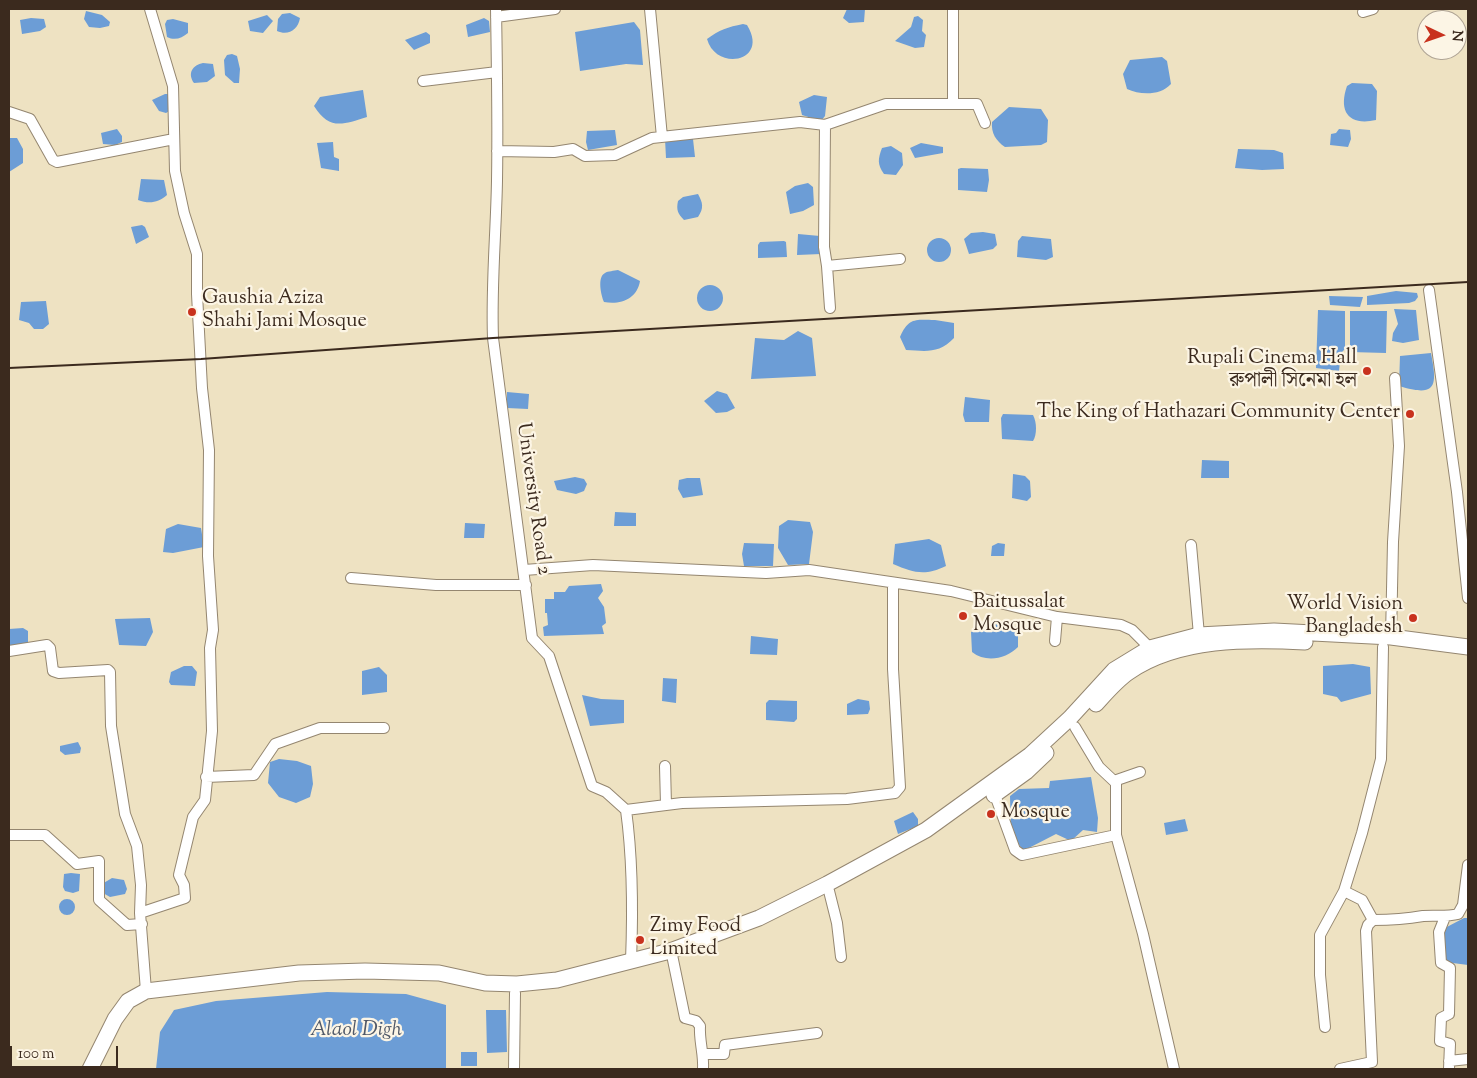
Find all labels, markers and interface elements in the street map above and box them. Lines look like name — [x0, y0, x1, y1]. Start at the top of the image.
north arrow — [1417, 10, 1467, 60]
text: N — [1446, 30, 1466, 42]
place label: Gaushia Aziza Shahi Jami Mosque — [202, 288, 367, 335]
marker: Gaushia Aziza Shahi Jami Mosque — [186, 306, 198, 318]
place label: Rupali Cinema Hall রুপালী সিনেমা হল — [1187, 348, 1357, 395]
marker: Rupali Cinema Hall রুপালী সিনেমা হল — [1361, 365, 1373, 377]
place label: The King of Hathazari Community Center — [1037, 402, 1400, 426]
marker: The King of Hathazari Community Center — [1404, 408, 1416, 420]
street label: University Road 2 — [509, 421, 555, 577]
place label: Baitussalat Mosque — [973, 592, 1065, 639]
place label: World Vision Bangladesh — [1287, 594, 1403, 641]
marker: Baitussalat Mosque — [957, 610, 969, 622]
marker: World Vision Bangladesh — [1407, 612, 1419, 624]
place label: Mosque — [1001, 802, 1070, 826]
marker: Mosque — [985, 808, 997, 820]
place label: Zimy Food Limited — [650, 916, 741, 963]
marker: Zimy Food Limited — [634, 934, 646, 946]
water label: Alaol Digh — [310, 1018, 402, 1044]
scale bar — [12, 1036, 120, 1068]
text: 100 m — [18, 1044, 54, 1065]

